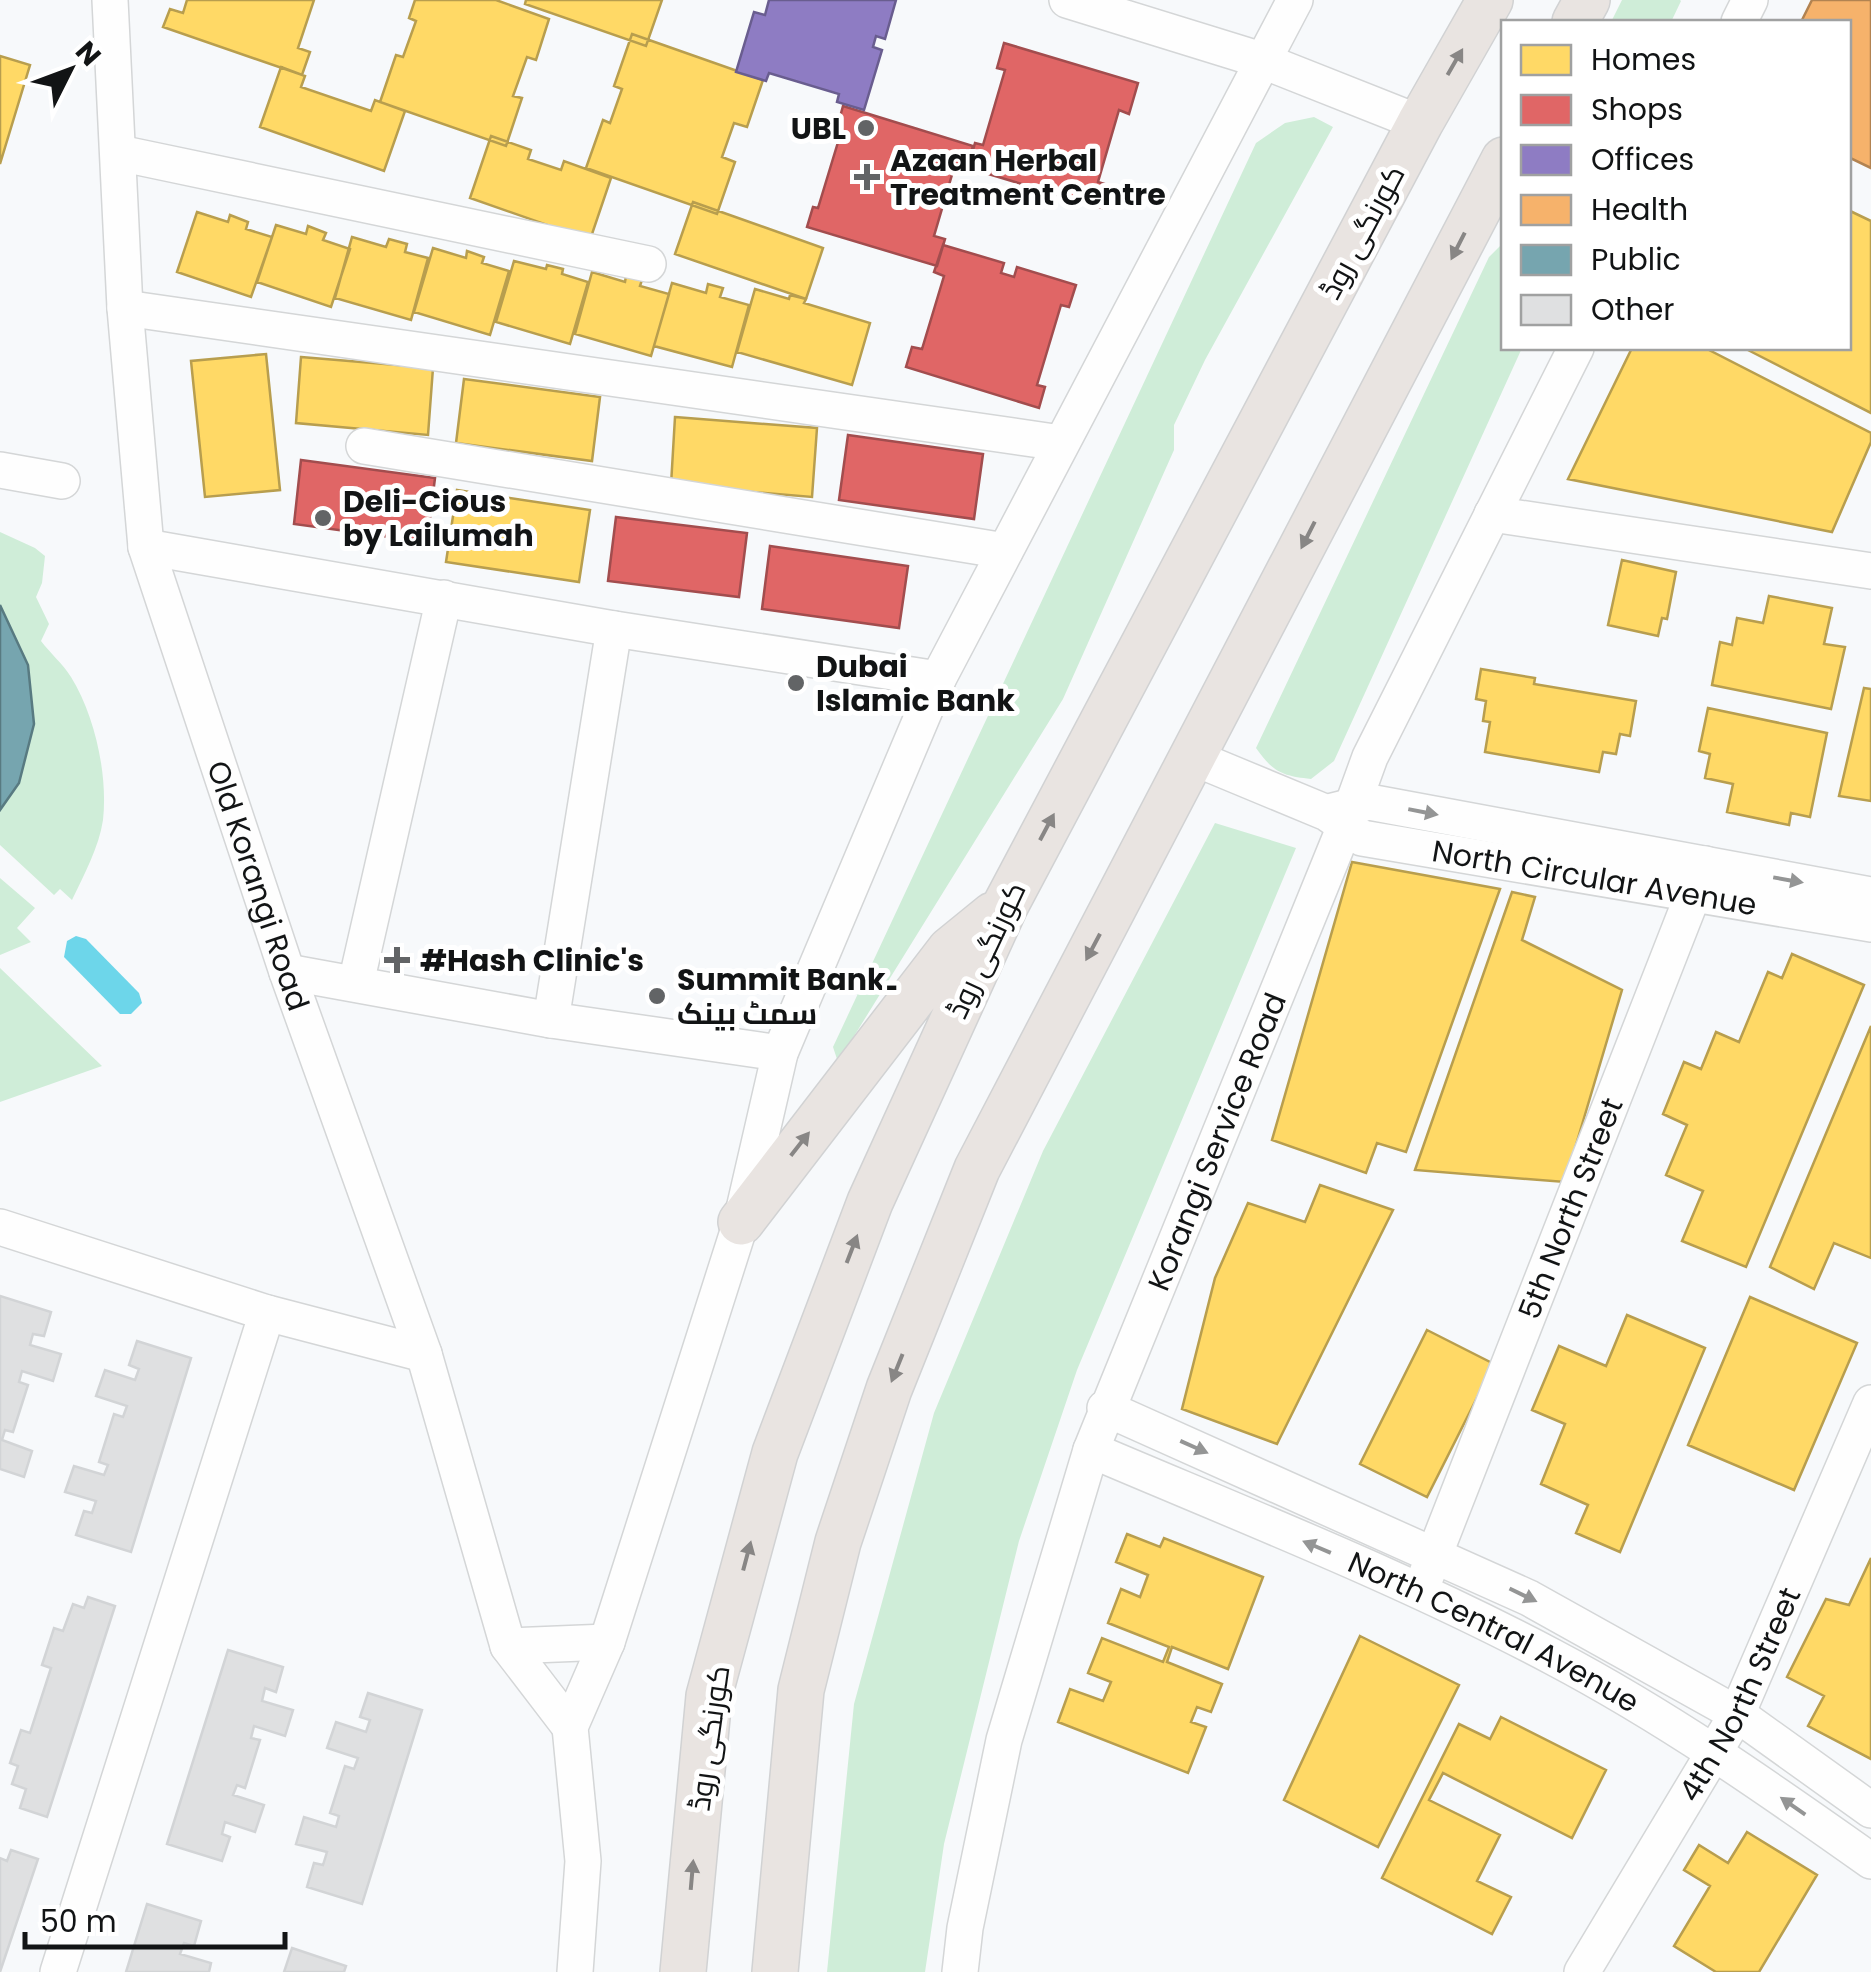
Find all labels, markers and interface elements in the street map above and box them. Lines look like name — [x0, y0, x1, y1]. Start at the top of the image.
north arrow — [20, 20, 120, 120]
legend — [1501, 20, 1851, 350]
text: N — [67, 33, 110, 74]
text: Homes — [1591, 38, 1696, 81]
one-way arrow — [1446, 48, 1463, 76]
text: Shops — [1591, 88, 1683, 131]
place label: UBL — [791, 107, 846, 150]
marker: UBL — [855, 117, 877, 139]
text: Offices — [1591, 138, 1694, 181]
place label: Azaan Herbal Treatment Centre — [890, 139, 1166, 216]
street label: کورنگی روڈ — [1309, 157, 1415, 307]
marker: Azaan Herbal Treatment Centre — [854, 164, 880, 190]
text: Health — [1591, 188, 1688, 231]
one-way arrow — [1450, 232, 1467, 261]
text: Public — [1591, 238, 1681, 281]
text: Other — [1591, 288, 1675, 331]
place label: Deli-Cious by Lailumah — [343, 480, 534, 557]
marker: Deli-Cious by Lailumah — [312, 507, 334, 529]
one-way arrow — [1300, 520, 1317, 549]
place label: Dubai Islamic Bank — [816, 645, 1015, 722]
marker: Dubai Islamic Bank — [785, 672, 807, 694]
street label: Old Korangi Road — [197, 755, 321, 1016]
one-way arrow — [1407, 805, 1439, 820]
one-way arrow — [1038, 812, 1055, 841]
street label: North Circular Avenue — [1429, 829, 1760, 926]
one-way arrow — [1773, 873, 1804, 888]
street label: کورنگی روڈ — [936, 875, 1036, 1025]
one-way arrow — [1085, 932, 1102, 961]
place label: #Hash Clinic's — [420, 939, 644, 982]
marker: #Hash Clinic's — [384, 947, 410, 973]
place label: Summit Bank۔ سمٹ بینک — [677, 958, 898, 1035]
marker: Summit Bank۔ سمٹ بینک — [646, 985, 668, 1007]
street label: Korangi Service Road — [1137, 986, 1296, 1297]
street label: 5th North Street — [1507, 1091, 1633, 1325]
one-way arrow — [790, 1132, 811, 1158]
one-way arrow — [845, 1233, 860, 1263]
one-way arrow — [889, 1353, 905, 1383]
one-way arrow — [1179, 1439, 1209, 1455]
one-way arrow — [1302, 1539, 1332, 1555]
one-way arrow — [740, 1540, 755, 1571]
street label: North Central Avenue — [1341, 1540, 1648, 1723]
street label: 4th North Street — [1668, 1580, 1811, 1809]
one-way arrow — [1509, 1587, 1538, 1604]
street label: کورنگی روڈ — [678, 1662, 740, 1814]
one-way arrow — [1780, 1797, 1806, 1816]
one-way arrow — [685, 1858, 701, 1890]
scale bar — [25, 1887, 285, 1949]
text: 50 m — [40, 1900, 117, 1943]

